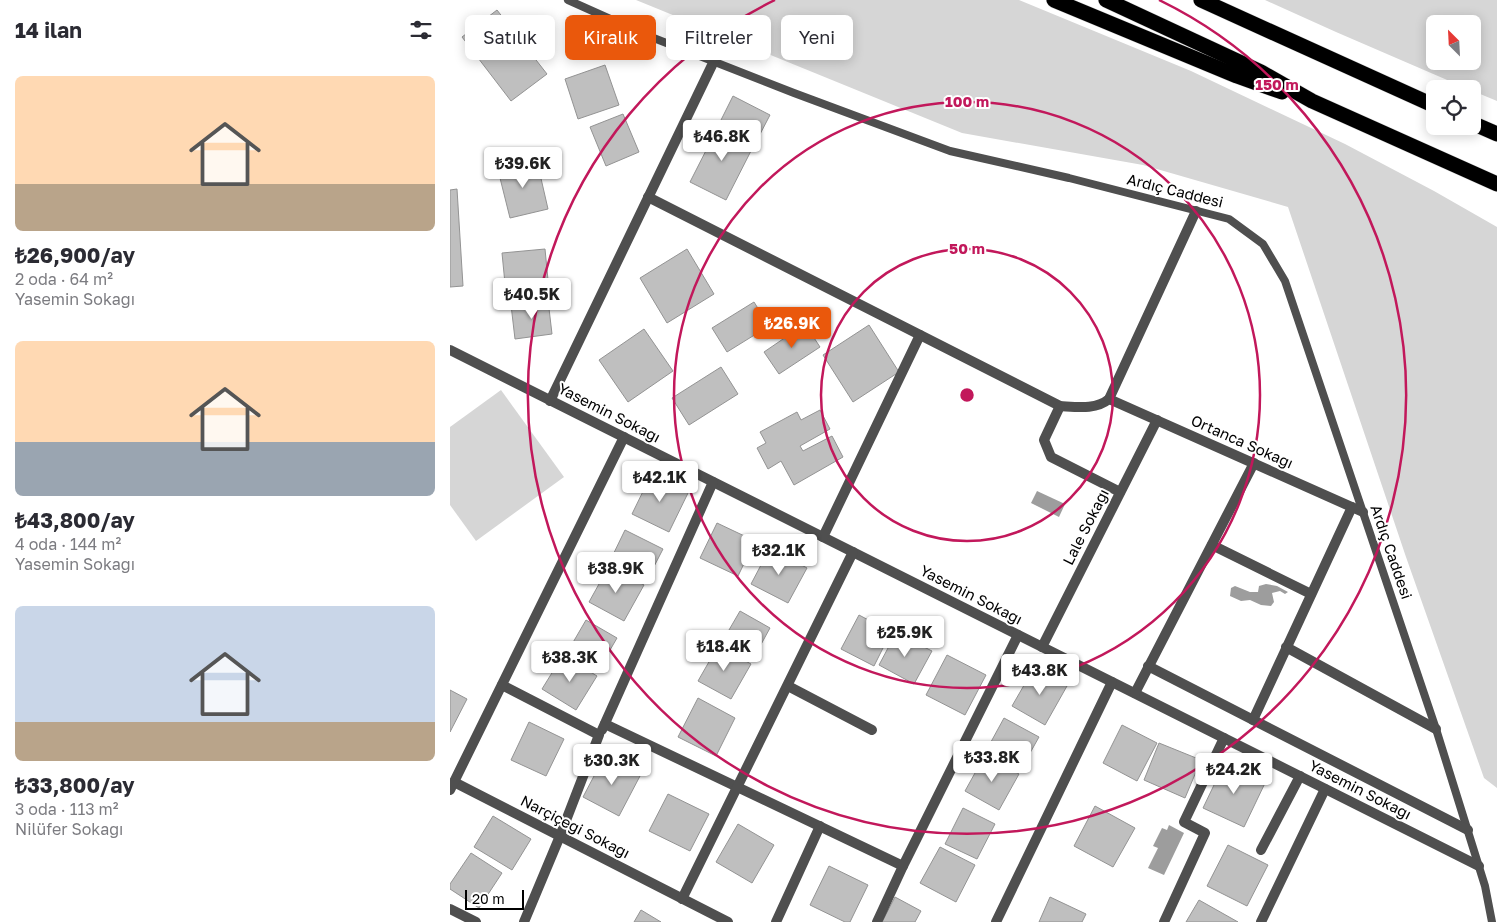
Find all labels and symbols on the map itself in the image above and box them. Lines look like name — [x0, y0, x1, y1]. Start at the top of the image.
north arrow — [1426, 15, 1481, 70]
text: 150 m — [1255, 75, 1299, 93]
text: 100 m — [945, 92, 989, 110]
pin: ₺46.8K — [681, 120, 763, 162]
pin: ₺39.6K — [482, 146, 564, 189]
street label: Ardıç Caddesi — [1125, 169, 1225, 211]
text: 50 m — [949, 239, 985, 257]
pin: ₺40.5K — [491, 278, 573, 320]
pin: ₺26.9K — [751, 306, 833, 349]
street label: Yasemin Sokağı — [555, 379, 664, 446]
centre of rings — [958, 386, 976, 404]
street label: Ortanca Sokağı — [1189, 410, 1296, 472]
pin: ₺42.1K — [619, 460, 701, 503]
street label: Lale Sokağı — [1058, 486, 1112, 568]
street label: Ardıç Caddesi — [1367, 502, 1417, 601]
pin: ₺32.1K — [738, 534, 820, 576]
pin: ₺38.9K — [575, 552, 657, 594]
street label: Yasemin Sokağı — [917, 561, 1026, 628]
pin: ₺25.9K — [864, 616, 946, 658]
pin: ₺18.4K — [683, 630, 765, 672]
pin: ₺38.3K — [529, 640, 611, 683]
pin: ₺43.8K — [999, 654, 1081, 696]
pin: ₺33.8K — [951, 740, 1033, 783]
pin: ₺30.3K — [571, 744, 653, 786]
pin: ₺24.2K — [1193, 752, 1275, 795]
street label: Yasemin Sokağı — [1306, 756, 1415, 823]
street label: Narçiçeği Sokağı — [518, 791, 633, 861]
scale bar — [465, 887, 524, 910]

